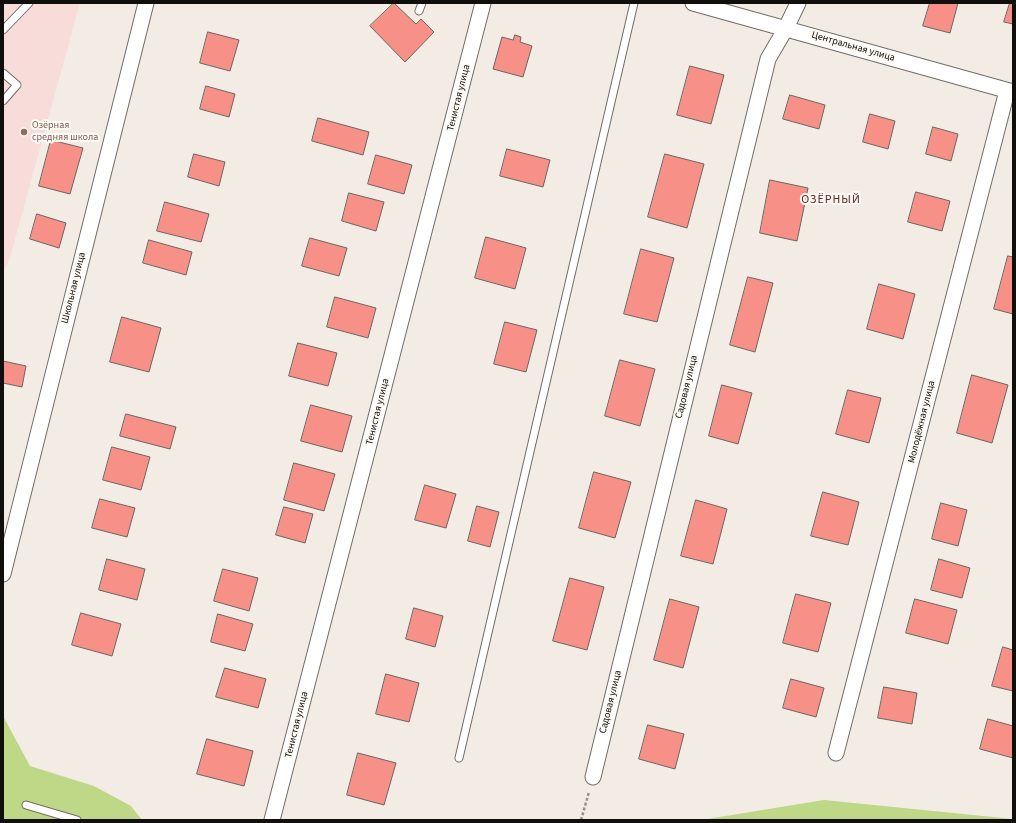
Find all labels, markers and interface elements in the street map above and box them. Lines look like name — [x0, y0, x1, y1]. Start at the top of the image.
street label: Центральная улица — [810, 29, 896, 65]
street label: Тенистая улица — [445, 63, 473, 133]
place label: Озёрная средняя школа — [32, 120, 98, 144]
marker: Озёрная средняя школа — [19, 127, 29, 137]
district label: ОЗЁРНЫЙ — [801, 193, 861, 207]
street label: Школьная улица — [59, 251, 89, 325]
street label: Садовая улица — [673, 354, 701, 420]
street label: Тенистая улица — [364, 377, 392, 447]
street label: Молодёжная улица — [906, 380, 938, 464]
street label: Садовая улица — [597, 669, 625, 735]
street label: Тенистая улица — [283, 690, 311, 760]

